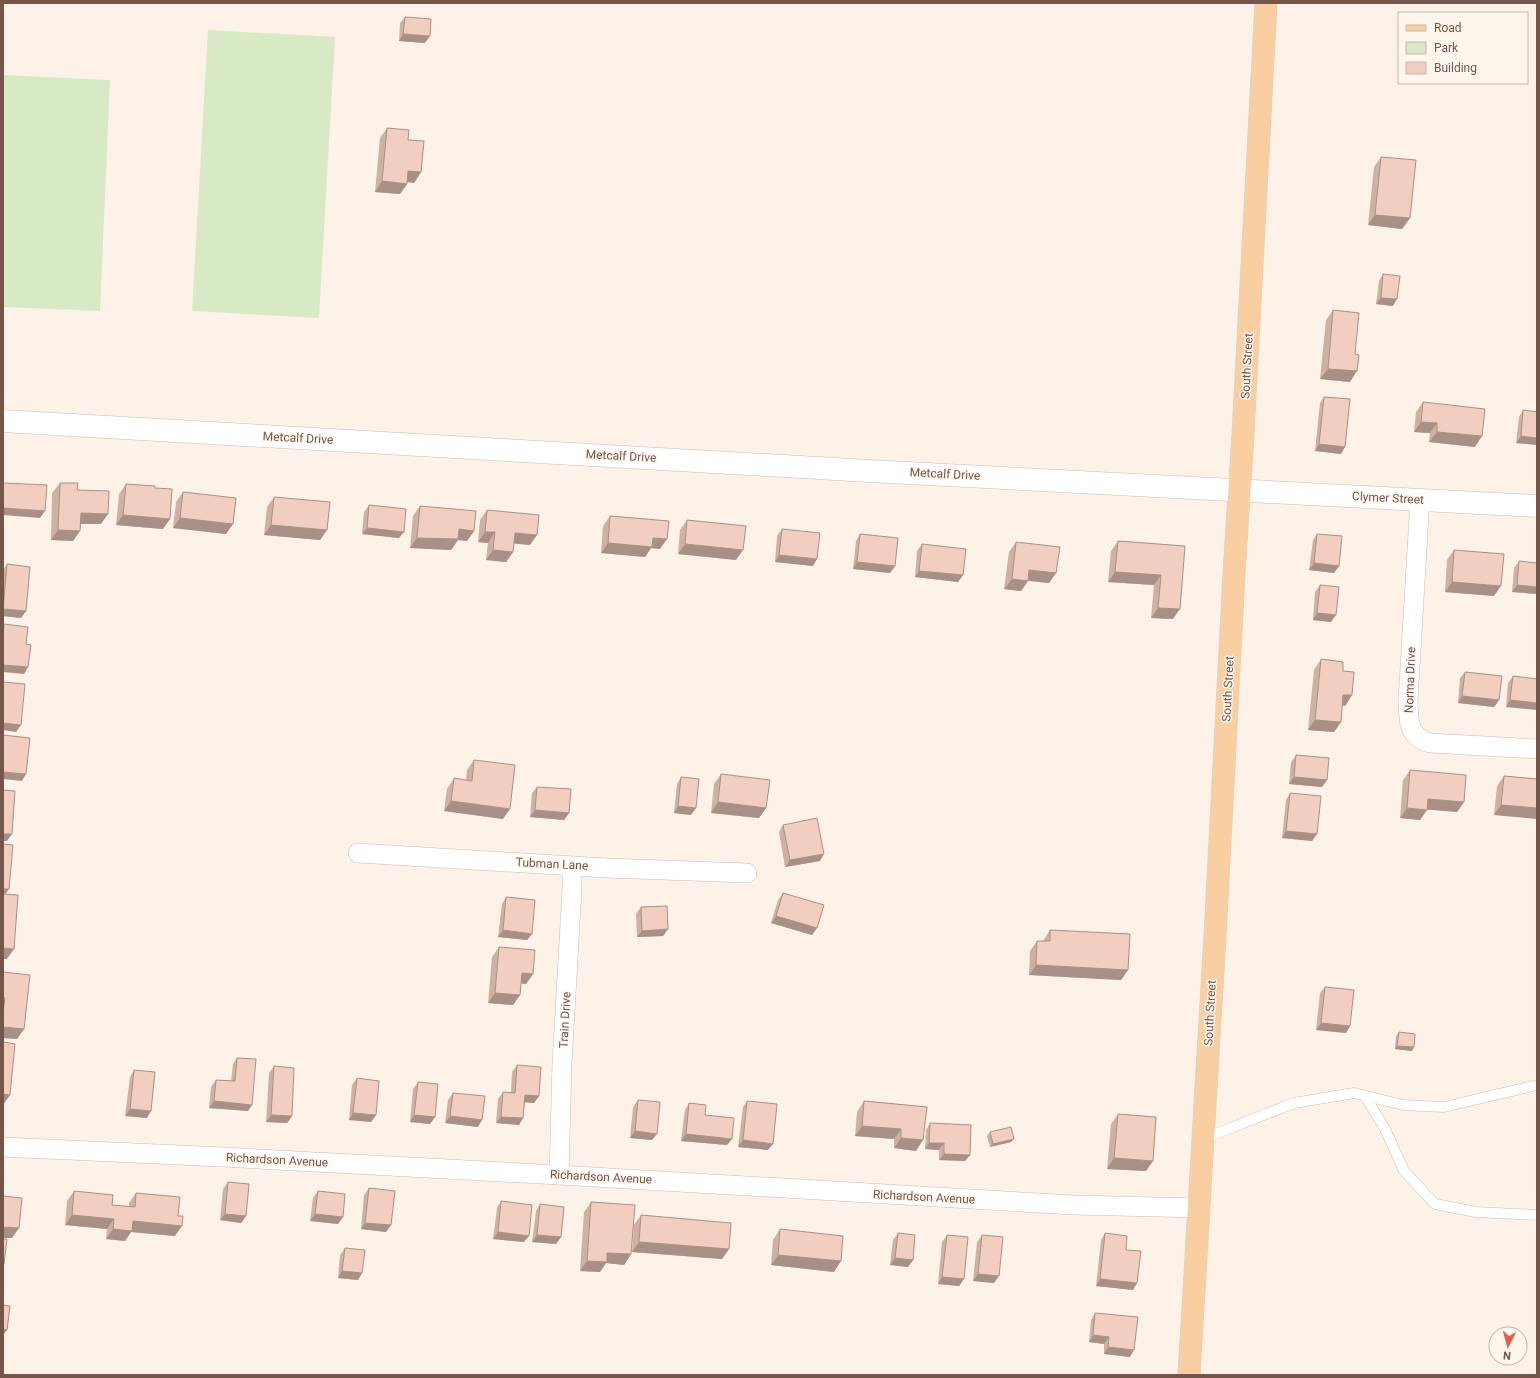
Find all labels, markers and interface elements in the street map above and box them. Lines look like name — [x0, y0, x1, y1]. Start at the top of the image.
legend — [1398, 12, 1528, 84]
text: Road — [1434, 21, 1462, 35]
text: Park — [1434, 41, 1459, 55]
text: Building — [1434, 61, 1477, 75]
street label: South Street — [1238, 333, 1256, 399]
street label: Metcalf Drive — [262, 429, 334, 447]
street label: Metcalf Drive — [585, 447, 657, 465]
street label: Metcalf Drive — [909, 465, 981, 483]
street label: Clymer Street — [1352, 489, 1424, 507]
street label: Norma Drive — [1402, 647, 1418, 713]
street label: South Street — [1219, 656, 1237, 722]
street label: Tubman Lane — [515, 855, 589, 873]
street label: South Street — [1201, 980, 1219, 1046]
street label: Train Drive — [557, 991, 573, 1049]
street label: Richardson Avenue — [226, 1150, 328, 1170]
street label: Richardson Avenue — [550, 1167, 652, 1187]
street label: Richardson Avenue — [873, 1187, 975, 1207]
north arrow — [1488, 1326, 1528, 1366]
text: N — [1502, 1349, 1512, 1362]

